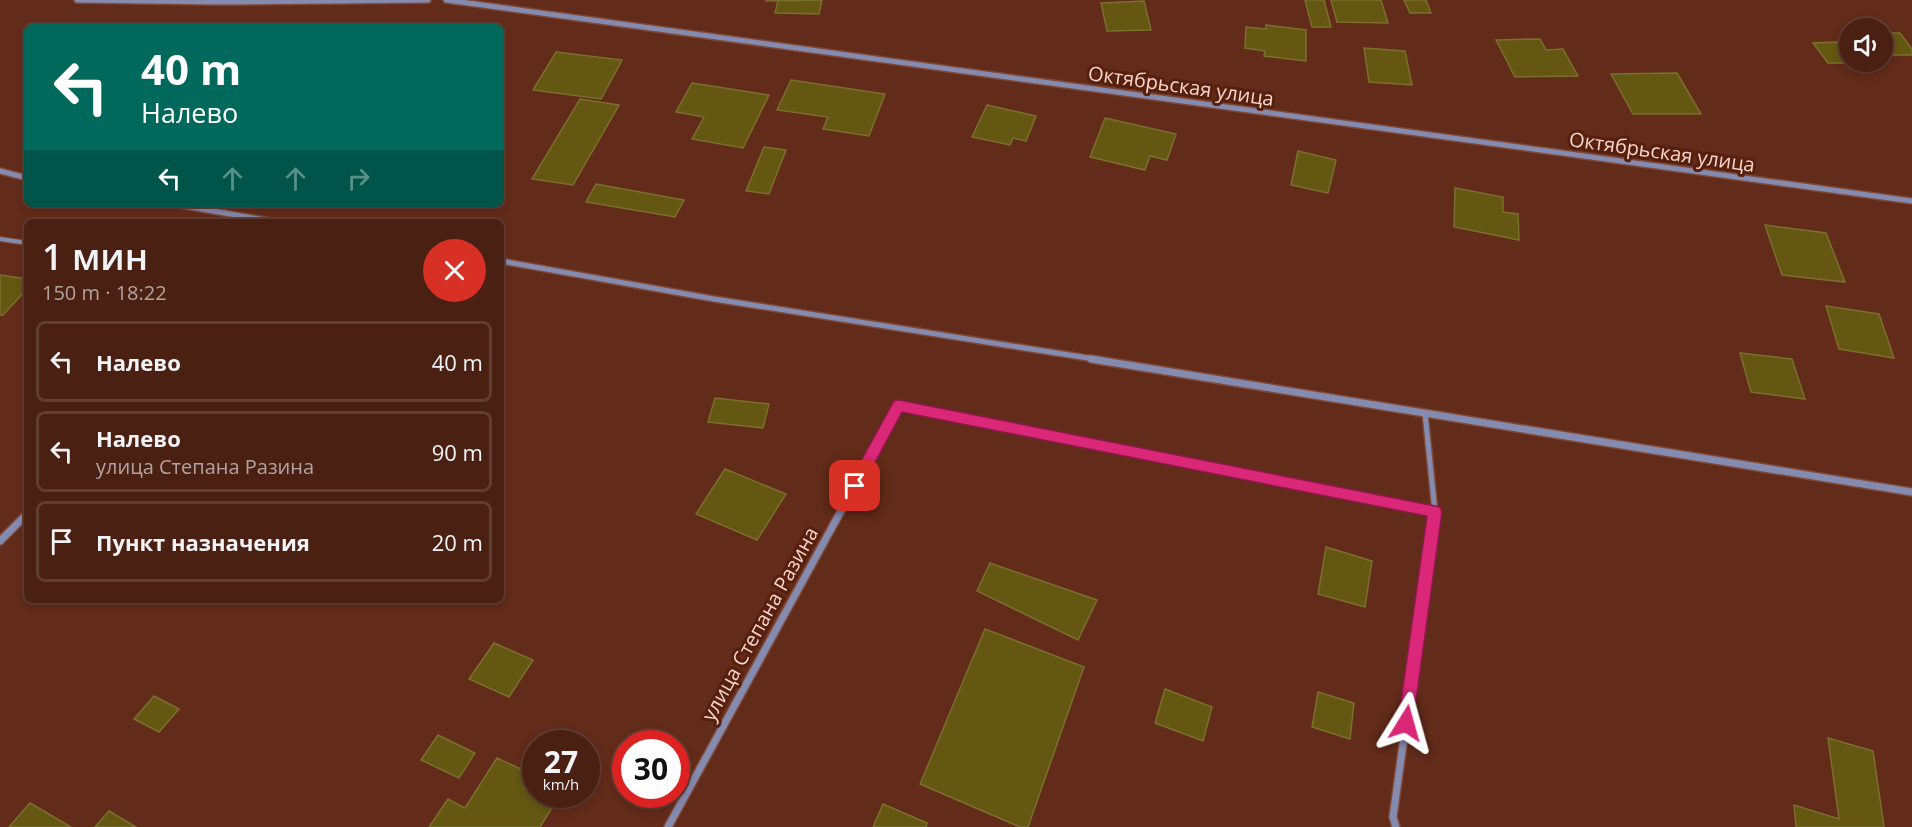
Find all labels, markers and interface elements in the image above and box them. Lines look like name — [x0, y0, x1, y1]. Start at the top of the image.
map controls — [1839, 18, 1893, 72]
button: sound — [1839, 18, 1893, 72]
text: 40 m — [141, 40, 241, 97]
icon: left — [42, 48, 120, 126]
street label: Октябрьская улица — [1086, 59, 1276, 112]
text: Налево — [141, 94, 238, 131]
street label: Октябрьская улица — [1567, 125, 1757, 178]
icon: left — [153, 162, 186, 195]
icon: ahead — [216, 162, 249, 195]
icon: ahead — [279, 162, 312, 195]
icon: right — [342, 162, 375, 195]
text: 1 мин — [42, 232, 148, 281]
button: close — [423, 239, 486, 302]
text: 150 m · 18:22 — [42, 279, 167, 306]
icon: left — [45, 345, 78, 378]
text: Налево — [96, 347, 181, 377]
text: 40 m — [432, 347, 483, 377]
text: Налево — [96, 423, 181, 453]
icon: left — [45, 435, 78, 468]
text: 90 m — [432, 437, 483, 467]
text: улица Степана Разина — [96, 453, 314, 480]
pin — [829, 460, 880, 511]
icon: arrive — [838, 469, 871, 502]
street label: улица Степана Разина — [695, 522, 824, 726]
icon: arrive — [45, 525, 78, 558]
text: Пункт назначения — [96, 527, 310, 557]
text: 20 m — [432, 527, 483, 557]
position arrow — [1374, 691, 1438, 755]
speed limit sign: 30 — [612, 730, 690, 808]
text: 27 — [544, 741, 578, 782]
text: km/h — [543, 774, 579, 794]

